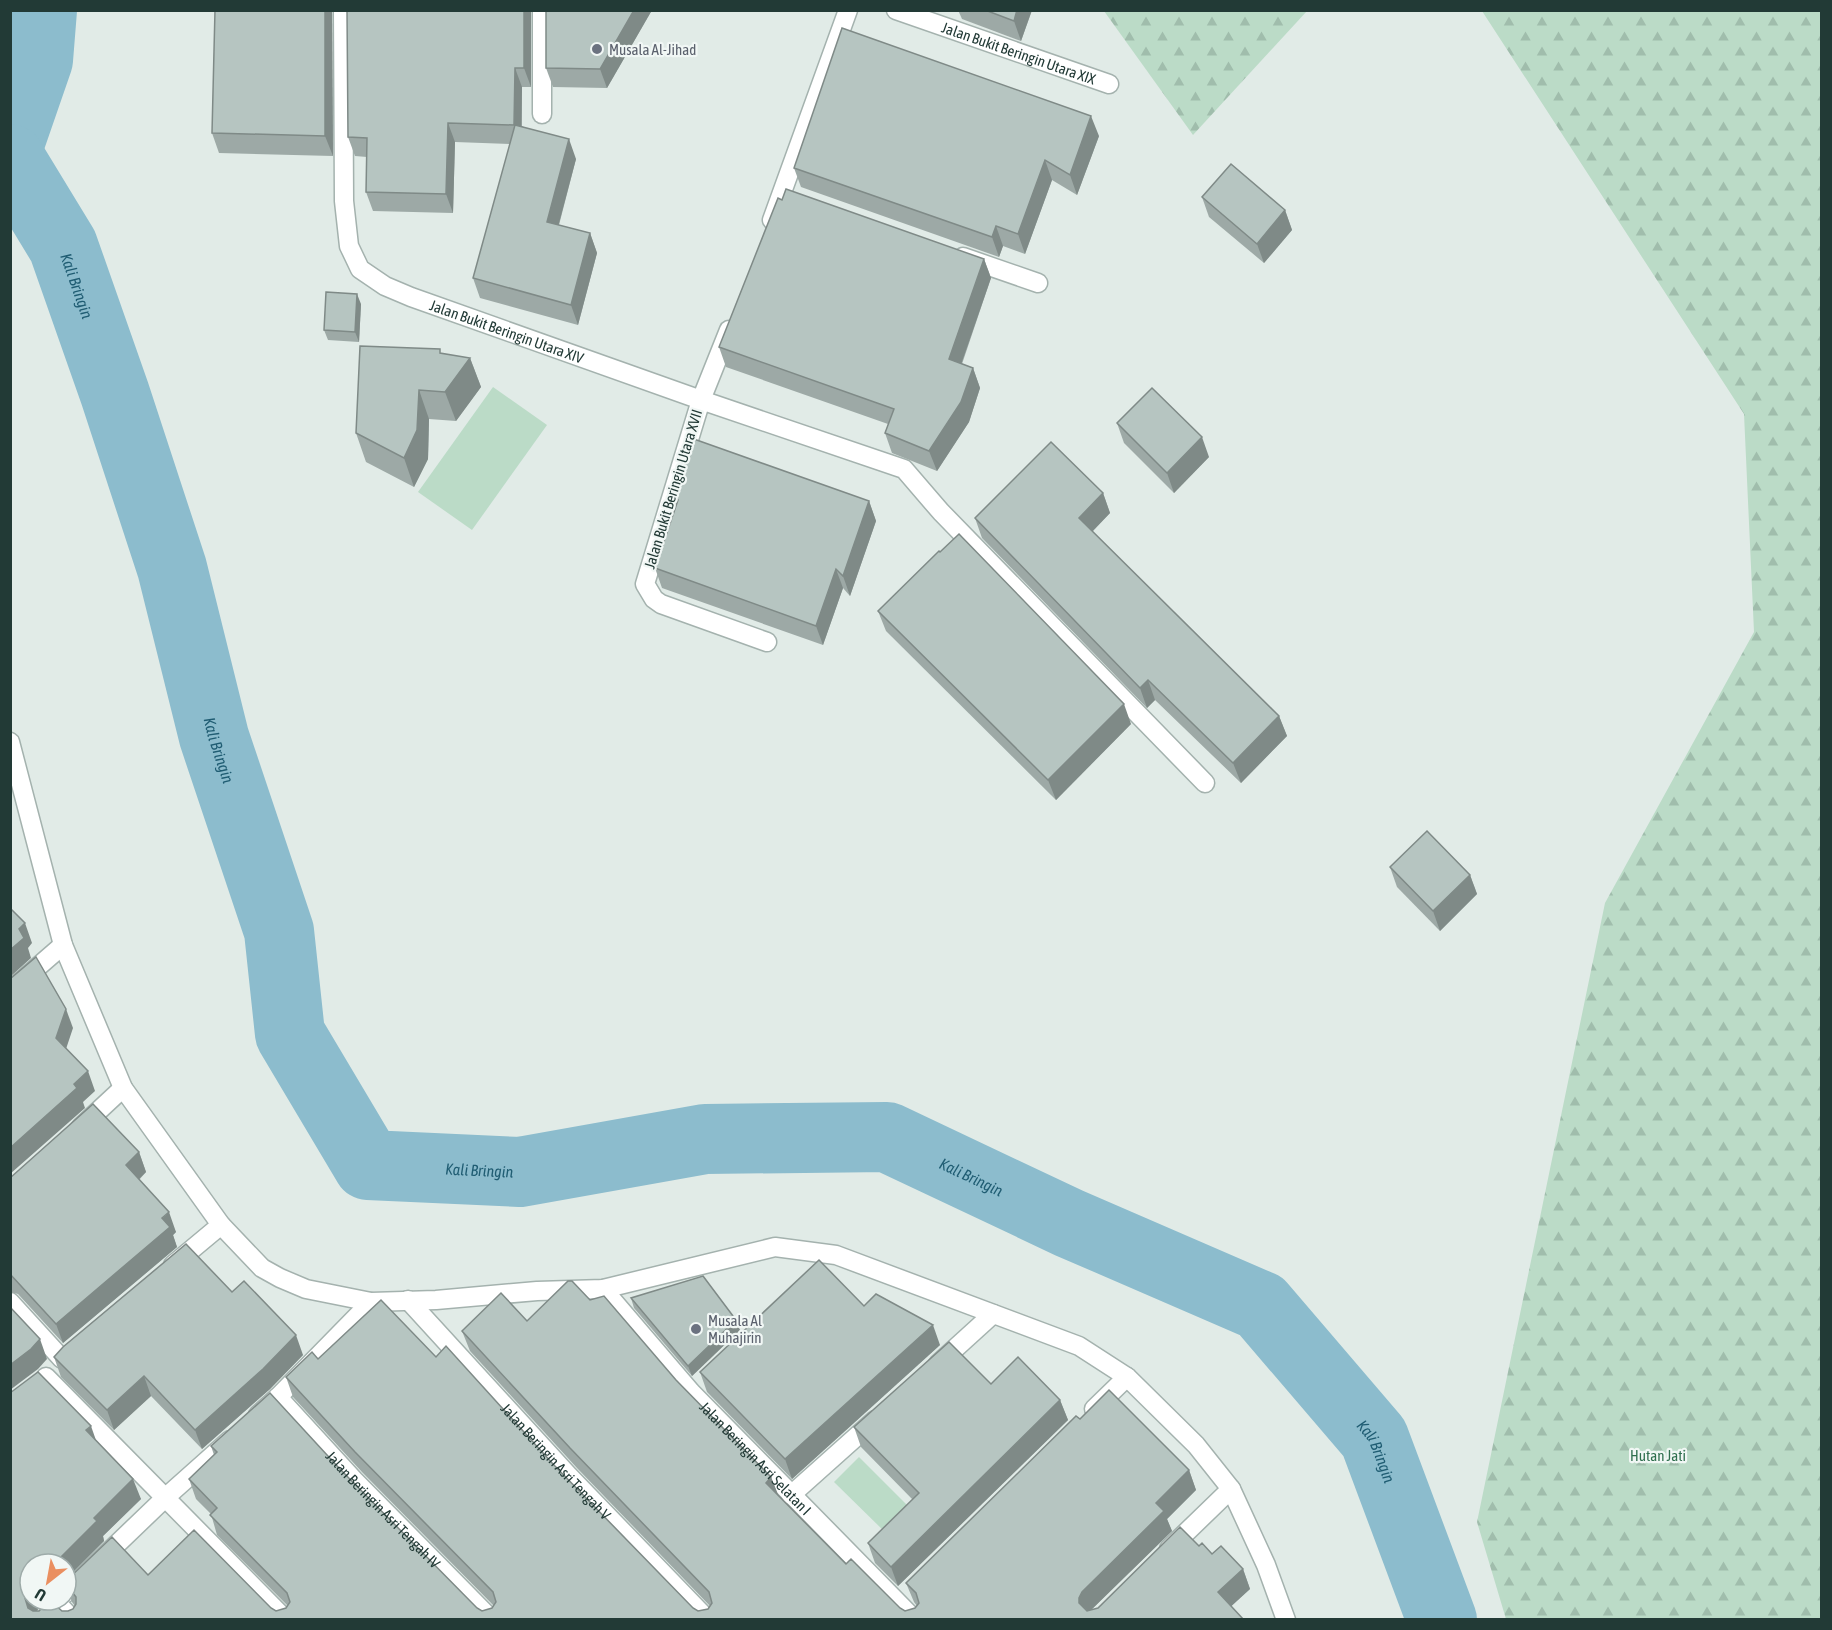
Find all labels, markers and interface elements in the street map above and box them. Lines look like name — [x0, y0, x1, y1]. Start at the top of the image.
street label: Jalan Bukit Beringin Utara XIX — [940, 18, 1098, 87]
place label: Musala Al-Jihad — [609, 41, 696, 58]
marker: Musala Al-Jihad — [590, 42, 604, 56]
water label: Kali Bringin — [57, 251, 97, 321]
street label: Jalan Bukit Beringin Utara XIV — [428, 296, 587, 366]
street label: Jalan Bukit Beringin Utara XVII — [641, 407, 705, 571]
water label: Kali Bringin — [200, 715, 238, 786]
water label: Kali Bringin — [937, 1154, 1006, 1200]
water label: Kali Bringin — [445, 1160, 514, 1181]
place label: Musala Al Muhajirin — [708, 1312, 762, 1346]
marker: Musala Al Muhajirin — [689, 1322, 703, 1336]
street label: Jalan Beringin Asri Selatan I — [697, 1398, 815, 1518]
street label: Jalan Beringin Asri Tengah V — [498, 1400, 615, 1523]
water label: Kali Bringin — [1354, 1416, 1399, 1485]
street label: Jalan Beringin Asri Tengah IV — [323, 1447, 445, 1572]
park label: Hutan Jati — [1630, 1447, 1686, 1464]
north arrow — [18, 1552, 78, 1612]
text: U — [32, 1585, 49, 1605]

